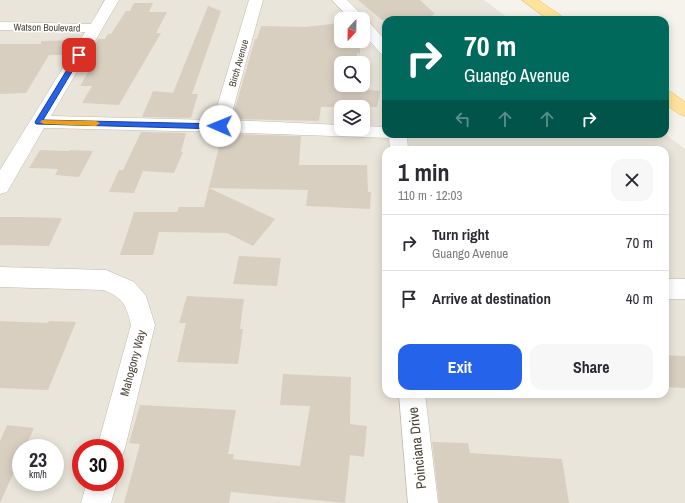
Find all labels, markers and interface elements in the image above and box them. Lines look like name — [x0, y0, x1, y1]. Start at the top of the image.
north arrow — [334, 12, 370, 48]
map controls — [334, 12, 370, 136]
street label: Watson Boulevard — [14, 20, 80, 35]
text: 70 m — [464, 27, 516, 65]
icon: right — [398, 32, 450, 84]
pin — [62, 38, 96, 72]
street label: Birch Avenue — [226, 38, 252, 88]
icon: arrive — [68, 44, 90, 66]
button: search — [334, 56, 370, 92]
text: Guango Avenue — [464, 63, 570, 88]
button: layers — [334, 100, 370, 136]
position arrow — [199, 105, 241, 147]
icon: left — [452, 108, 474, 130]
icon: ahead — [494, 108, 516, 130]
icon: ahead — [536, 108, 558, 130]
icon: right — [578, 108, 600, 130]
text: 1 min — [398, 156, 449, 188]
button: close — [611, 159, 653, 201]
text: 110 m · 12:03 — [398, 187, 462, 204]
text: Turn right — [432, 224, 489, 245]
icon: right — [398, 232, 420, 254]
text: 70 m — [626, 232, 653, 253]
text: Guango Avenue — [432, 245, 508, 262]
icon: arrive — [398, 288, 420, 310]
text: Arrive at destination — [432, 288, 551, 309]
text: 40 m — [626, 288, 653, 309]
street label: Mahogony Way — [116, 328, 150, 398]
button: Exit — [398, 344, 522, 390]
button: Share — [530, 344, 653, 390]
street label: Poinciana Drive — [404, 406, 430, 490]
speed limit sign: 30 — [72, 439, 124, 491]
text: 23 — [29, 446, 47, 473]
text: km/h — [29, 468, 47, 481]

